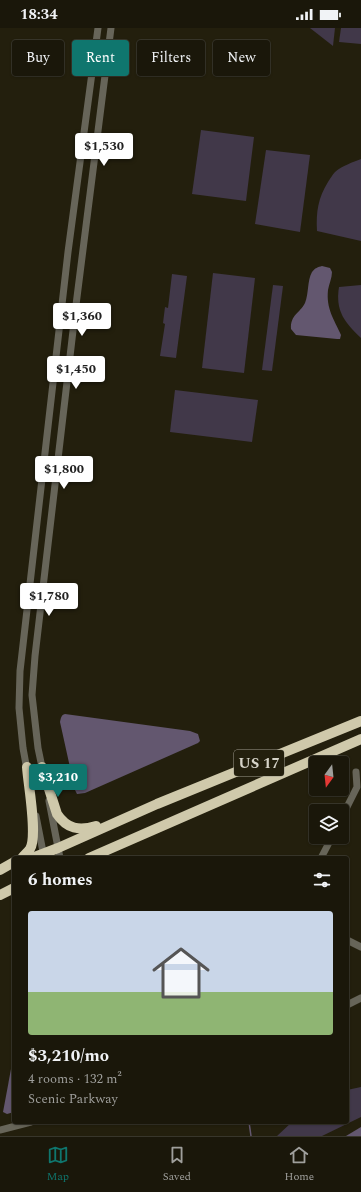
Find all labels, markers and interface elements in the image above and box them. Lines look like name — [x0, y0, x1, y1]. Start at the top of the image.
text: 18:34 — [20, 3, 58, 26]
chip: Buy — [12, 40, 64, 76]
chip: Rent — [72, 40, 129, 76]
chip: Filters — [137, 40, 205, 76]
chip: New — [213, 40, 270, 76]
pin: $1,530 — [71, 133, 137, 167]
text: $1,530 — [84, 136, 124, 156]
pin: $1,360 — [49, 303, 115, 337]
text: $1,360 — [62, 306, 102, 326]
pin: $1,450 — [43, 356, 109, 390]
text: $1,450 — [56, 359, 96, 379]
pin: $1,800 — [31, 456, 97, 490]
text: $1,800 — [44, 459, 84, 479]
pin: $1,780 — [16, 583, 82, 617]
text: $1,780 — [29, 586, 69, 606]
road number: US 17 — [234, 750, 284, 776]
north arrow — [309, 756, 349, 796]
map controls — [309, 756, 349, 844]
pin: $3,210 — [25, 764, 91, 798]
text: $3,210 — [38, 767, 78, 787]
button: layers — [309, 804, 349, 844]
text: 6 homes — [28, 867, 93, 893]
icon: filters — [311, 869, 333, 891]
icon: home — [145, 937, 217, 1009]
text: $3,210/mo — [28, 1043, 109, 1069]
text: 4 rooms · 132 m² — [28, 1069, 122, 1089]
text: Scenic Parkway — [28, 1089, 118, 1109]
tab: Map — [47, 1144, 69, 1185]
tab: Saved — [163, 1144, 191, 1185]
tab: Home — [285, 1144, 314, 1185]

